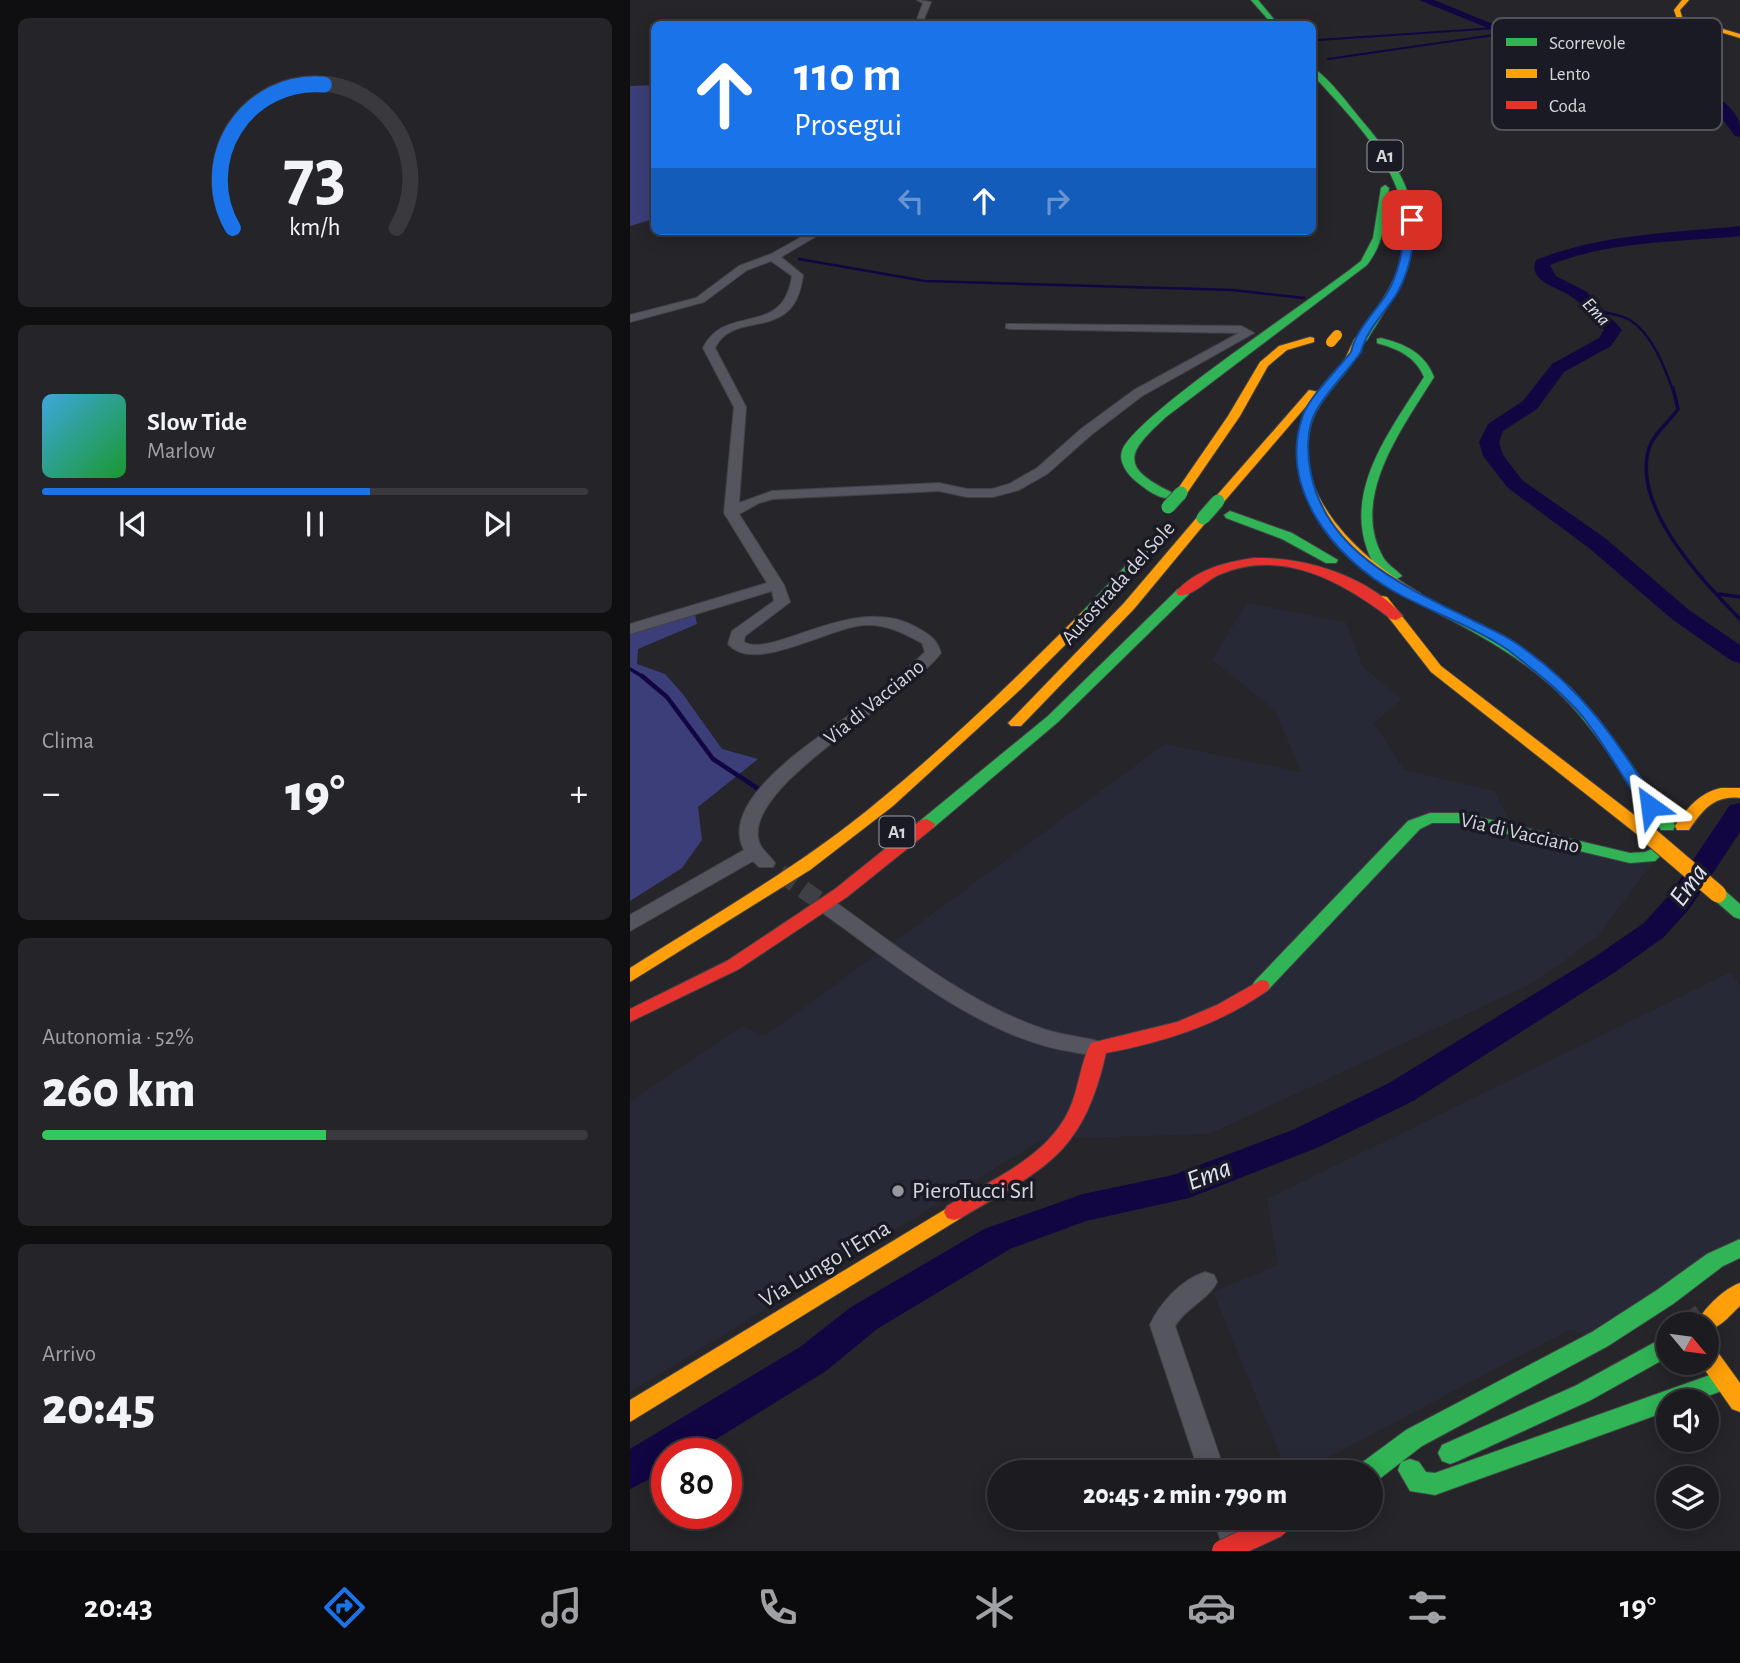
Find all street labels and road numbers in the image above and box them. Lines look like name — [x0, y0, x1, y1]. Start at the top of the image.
road number: A1 — [1368, 140, 1402, 172]
street label: Autostrada del Sole — [1057, 517, 1179, 649]
street label: Via di Vacciano — [820, 656, 928, 748]
street label: Via di Vacciano — [1458, 809, 1582, 857]
road number: A1 — [880, 817, 914, 848]
street label: Via Lungo l'Ema — [756, 1216, 894, 1312]

